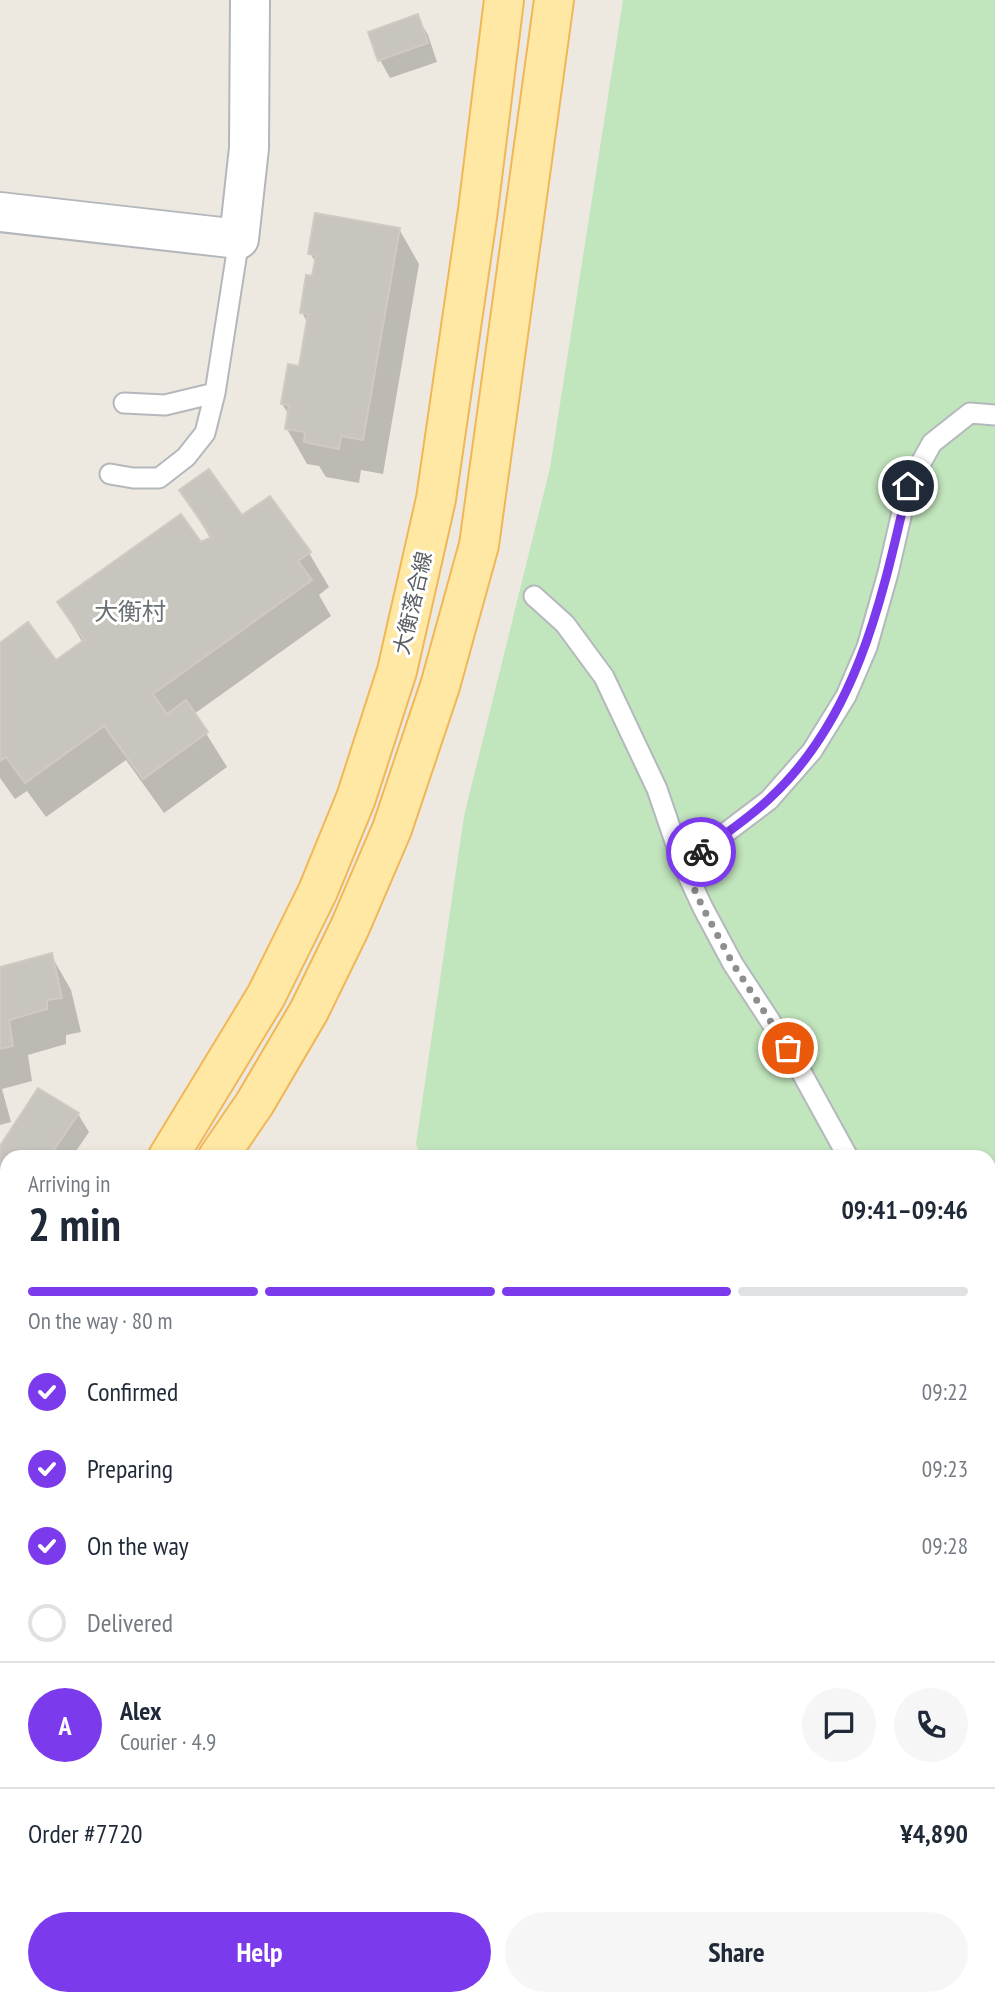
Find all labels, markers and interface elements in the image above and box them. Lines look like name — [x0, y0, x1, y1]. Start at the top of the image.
pin — [878, 456, 938, 516]
icon: home — [889, 467, 927, 505]
street label: 大衡落合線 — [388, 549, 437, 657]
district label: 大衡村 — [94, 596, 166, 627]
courier — [666, 817, 736, 887]
icon: bike — [682, 833, 720, 871]
pin — [758, 1018, 818, 1078]
icon: bag — [769, 1029, 807, 1067]
text: Arriving in — [28, 1169, 110, 1198]
text: 09:41–09:46 — [841, 1193, 968, 1226]
text: 2 min — [28, 1194, 121, 1254]
text: On the way · 80 m — [28, 1306, 172, 1335]
icon: check — [28, 1373, 66, 1411]
text: Confirmed — [87, 1375, 178, 1408]
text: 09:22 — [922, 1377, 968, 1406]
icon: check — [28, 1450, 66, 1488]
text: Preparing — [87, 1452, 173, 1485]
text: 09:23 — [922, 1454, 968, 1483]
icon: check — [28, 1527, 66, 1565]
text: On the way — [87, 1529, 189, 1562]
text: 09:28 — [922, 1531, 968, 1560]
text: Delivered — [87, 1606, 173, 1639]
button: chat — [802, 1688, 876, 1762]
button: phone — [894, 1688, 968, 1762]
text: Alex — [120, 1694, 161, 1727]
text: A — [58, 1709, 72, 1742]
text: Courier · 4.9 — [120, 1727, 216, 1756]
text: Order #7720 — [28, 1817, 143, 1850]
text: ¥4,890 — [900, 1817, 968, 1850]
button: Help — [28, 1912, 491, 1992]
button: Share — [505, 1912, 968, 1992]

